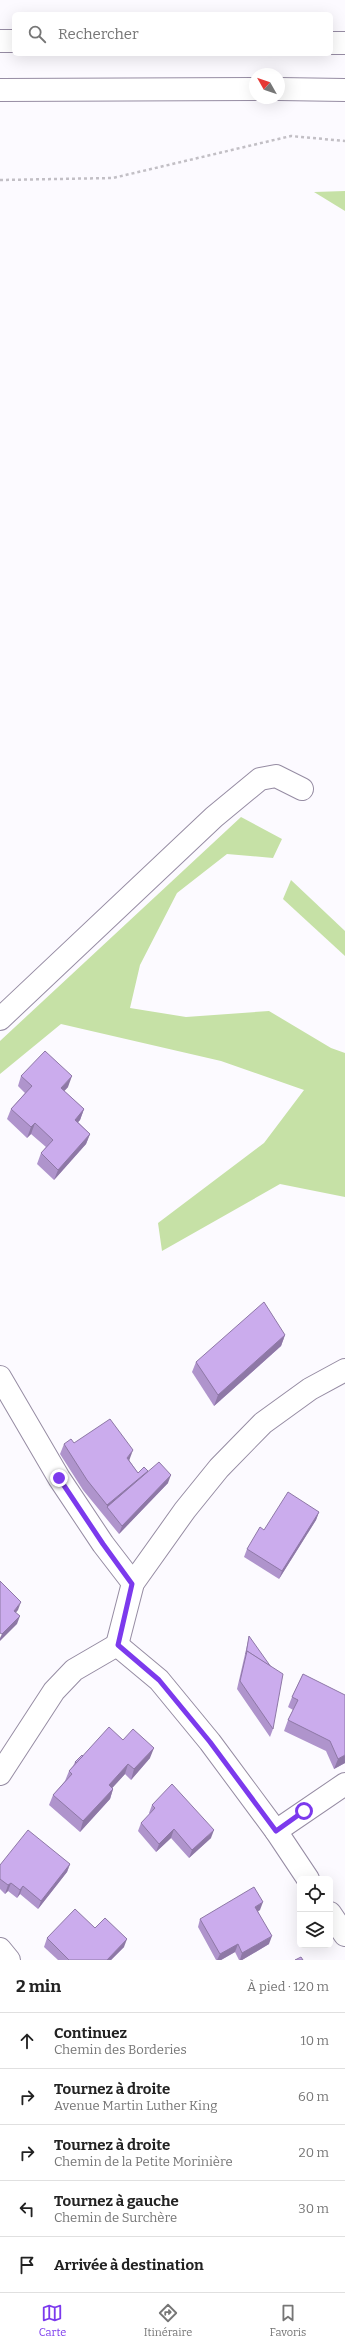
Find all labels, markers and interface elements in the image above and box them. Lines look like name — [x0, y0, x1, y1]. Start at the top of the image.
search box — [12, 12, 333, 56]
icon: search — [26, 23, 48, 45]
text: Rechercher — [58, 25, 139, 43]
north arrow — [249, 68, 285, 104]
route end — [50, 1469, 68, 1487]
route start — [295, 1802, 313, 1820]
map controls — [297, 1876, 333, 1948]
button: locate — [297, 1876, 333, 1912]
button: layers — [297, 1912, 333, 1948]
text: 2 min — [16, 1976, 61, 1997]
text: À pied · 120 m — [247, 1979, 329, 1994]
text: Continuez — [54, 2024, 127, 2042]
icon: ahead — [16, 2030, 38, 2052]
text: 10 m — [300, 2033, 329, 2048]
text: Chemin des Borderies — [54, 2042, 187, 2057]
text: Tournez à droite — [54, 2080, 170, 2098]
icon: right — [16, 2086, 38, 2108]
text: 60 m — [298, 2089, 329, 2104]
text: Avenue Martin Luther King — [54, 2098, 217, 2113]
text: Tournez à droite — [54, 2136, 170, 2154]
icon: right — [16, 2142, 38, 2164]
text: 20 m — [299, 2145, 329, 2160]
text: Chemin de la Petite Morinière — [54, 2154, 233, 2169]
text: Tournez à gauche — [54, 2192, 179, 2210]
icon: left — [16, 2198, 38, 2220]
text: 30 m — [298, 2201, 329, 2216]
text: Chemin de Surchère — [54, 2210, 177, 2225]
icon: arrive — [16, 2254, 38, 2276]
text: Arrivée à destination — [54, 2256, 204, 2274]
tab: Carte — [39, 2302, 66, 2339]
tab: Itinéraire — [144, 2302, 192, 2339]
tab: Favoris — [270, 2302, 306, 2339]

